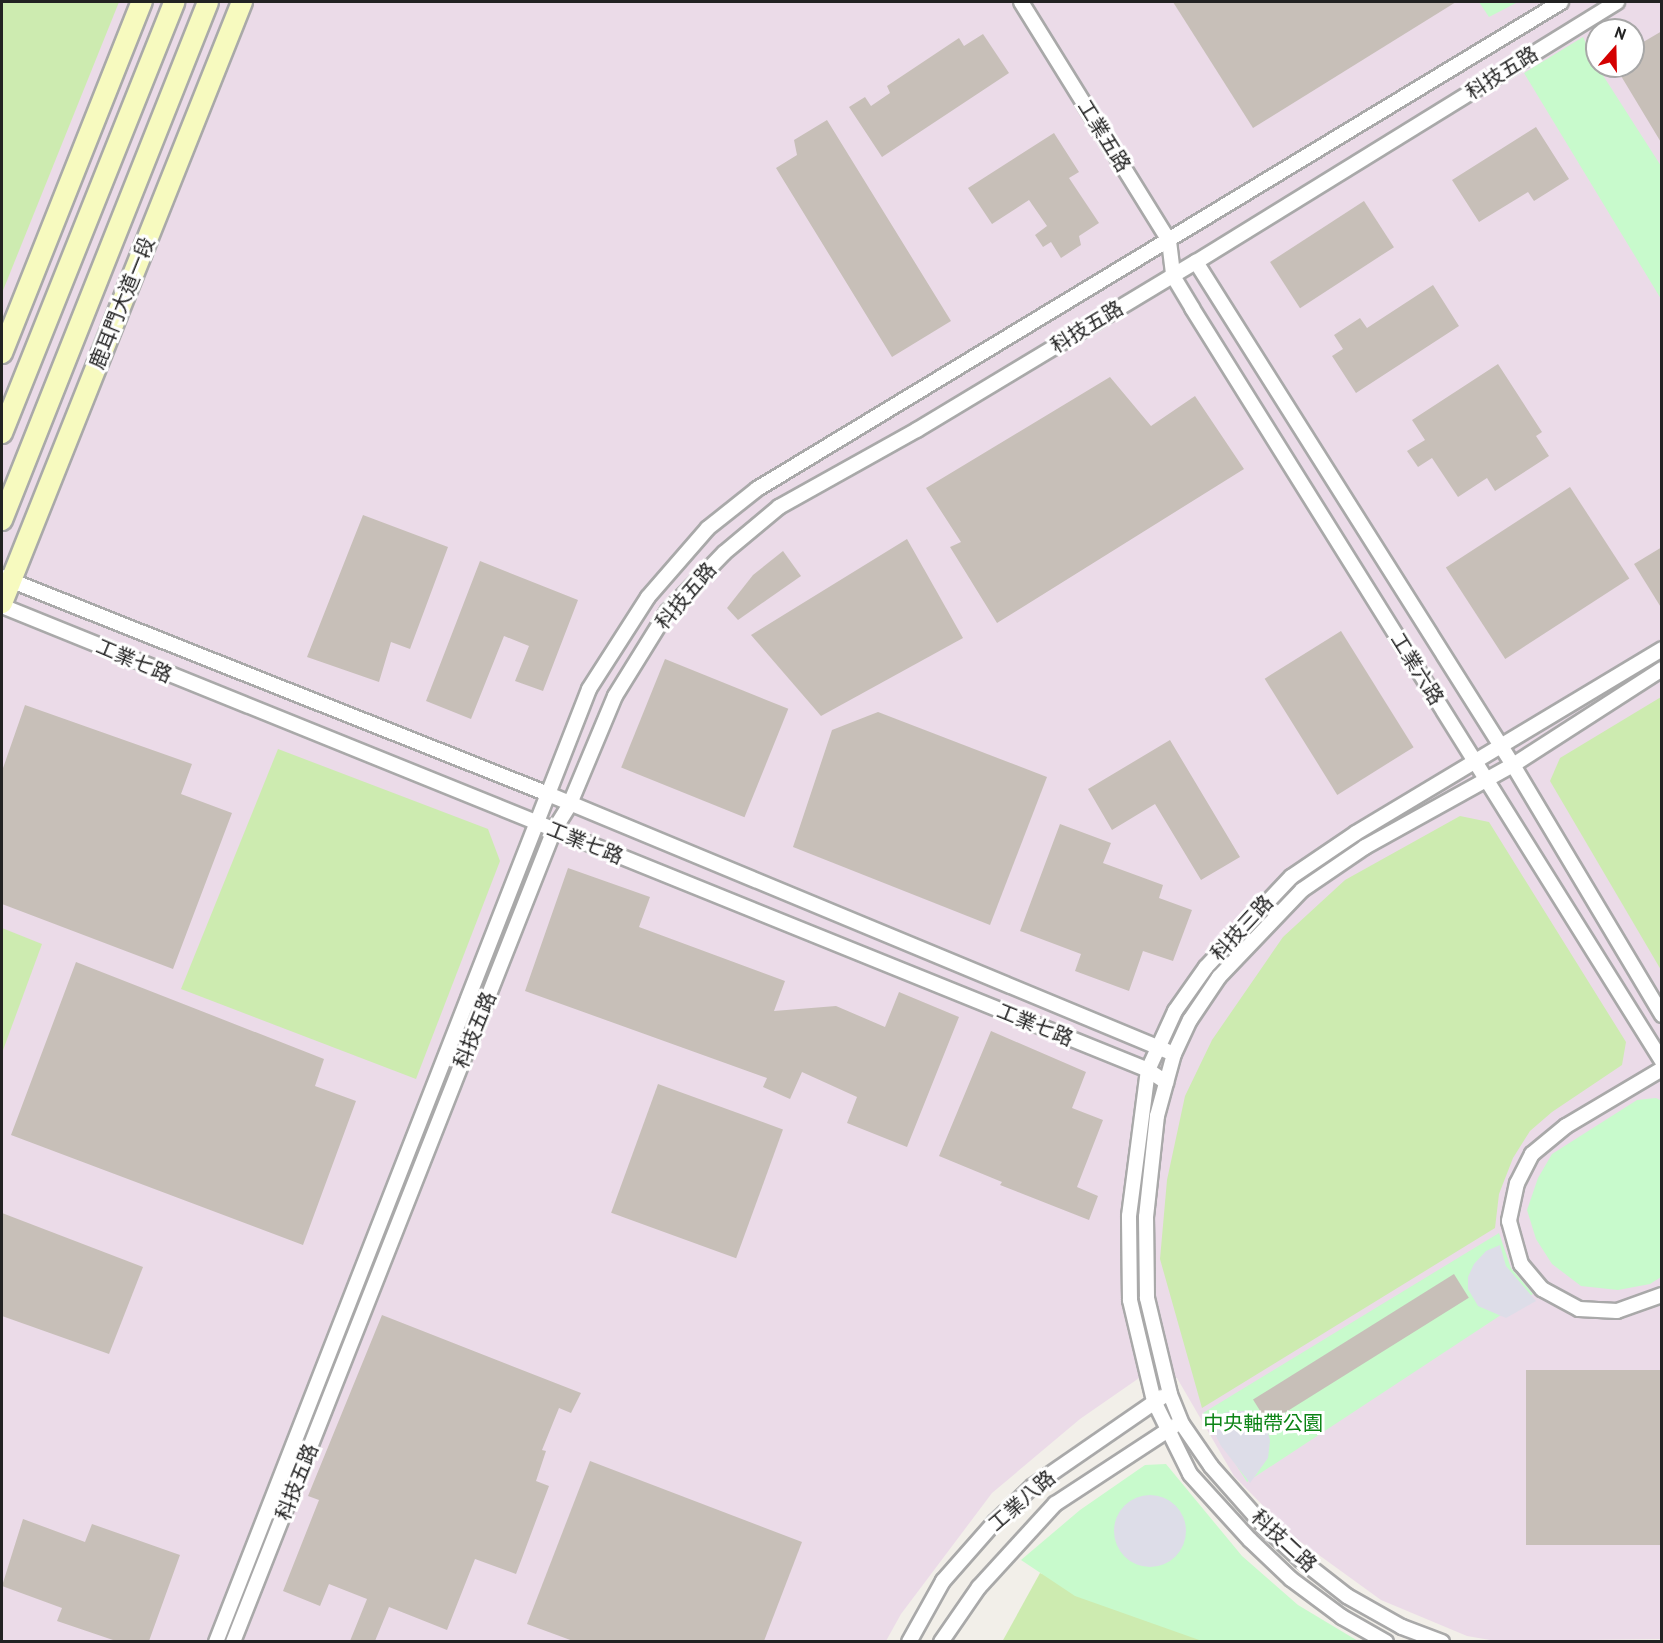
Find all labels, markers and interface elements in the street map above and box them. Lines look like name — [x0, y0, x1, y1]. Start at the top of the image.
north arrow — [1585, 18, 1645, 78]
text: N — [1612, 22, 1629, 44]
street label: 科技五路 — [1462, 42, 1542, 104]
street label: 工業五路 — [1073, 96, 1135, 176]
street label: 鹿耳門大道一段 — [85, 234, 159, 372]
street label: 科技五路 — [1047, 296, 1127, 358]
street label: 科技五路 — [651, 558, 721, 634]
street label: 工業六路 — [1386, 629, 1448, 709]
street label: 工業七路 — [92, 634, 176, 688]
street label: 工業七路 — [543, 817, 627, 869]
street label: 科技三路 — [1206, 891, 1278, 965]
street label: 科技五路 — [449, 988, 501, 1072]
street label: 工業七路 — [993, 999, 1077, 1051]
park label: 中央軸帶公園 — [1203, 1411, 1323, 1435]
street label: 科技五路 — [271, 1440, 323, 1524]
street label: 工業八路 — [984, 1466, 1060, 1536]
street label: 科技二路 — [1247, 1505, 1321, 1577]

